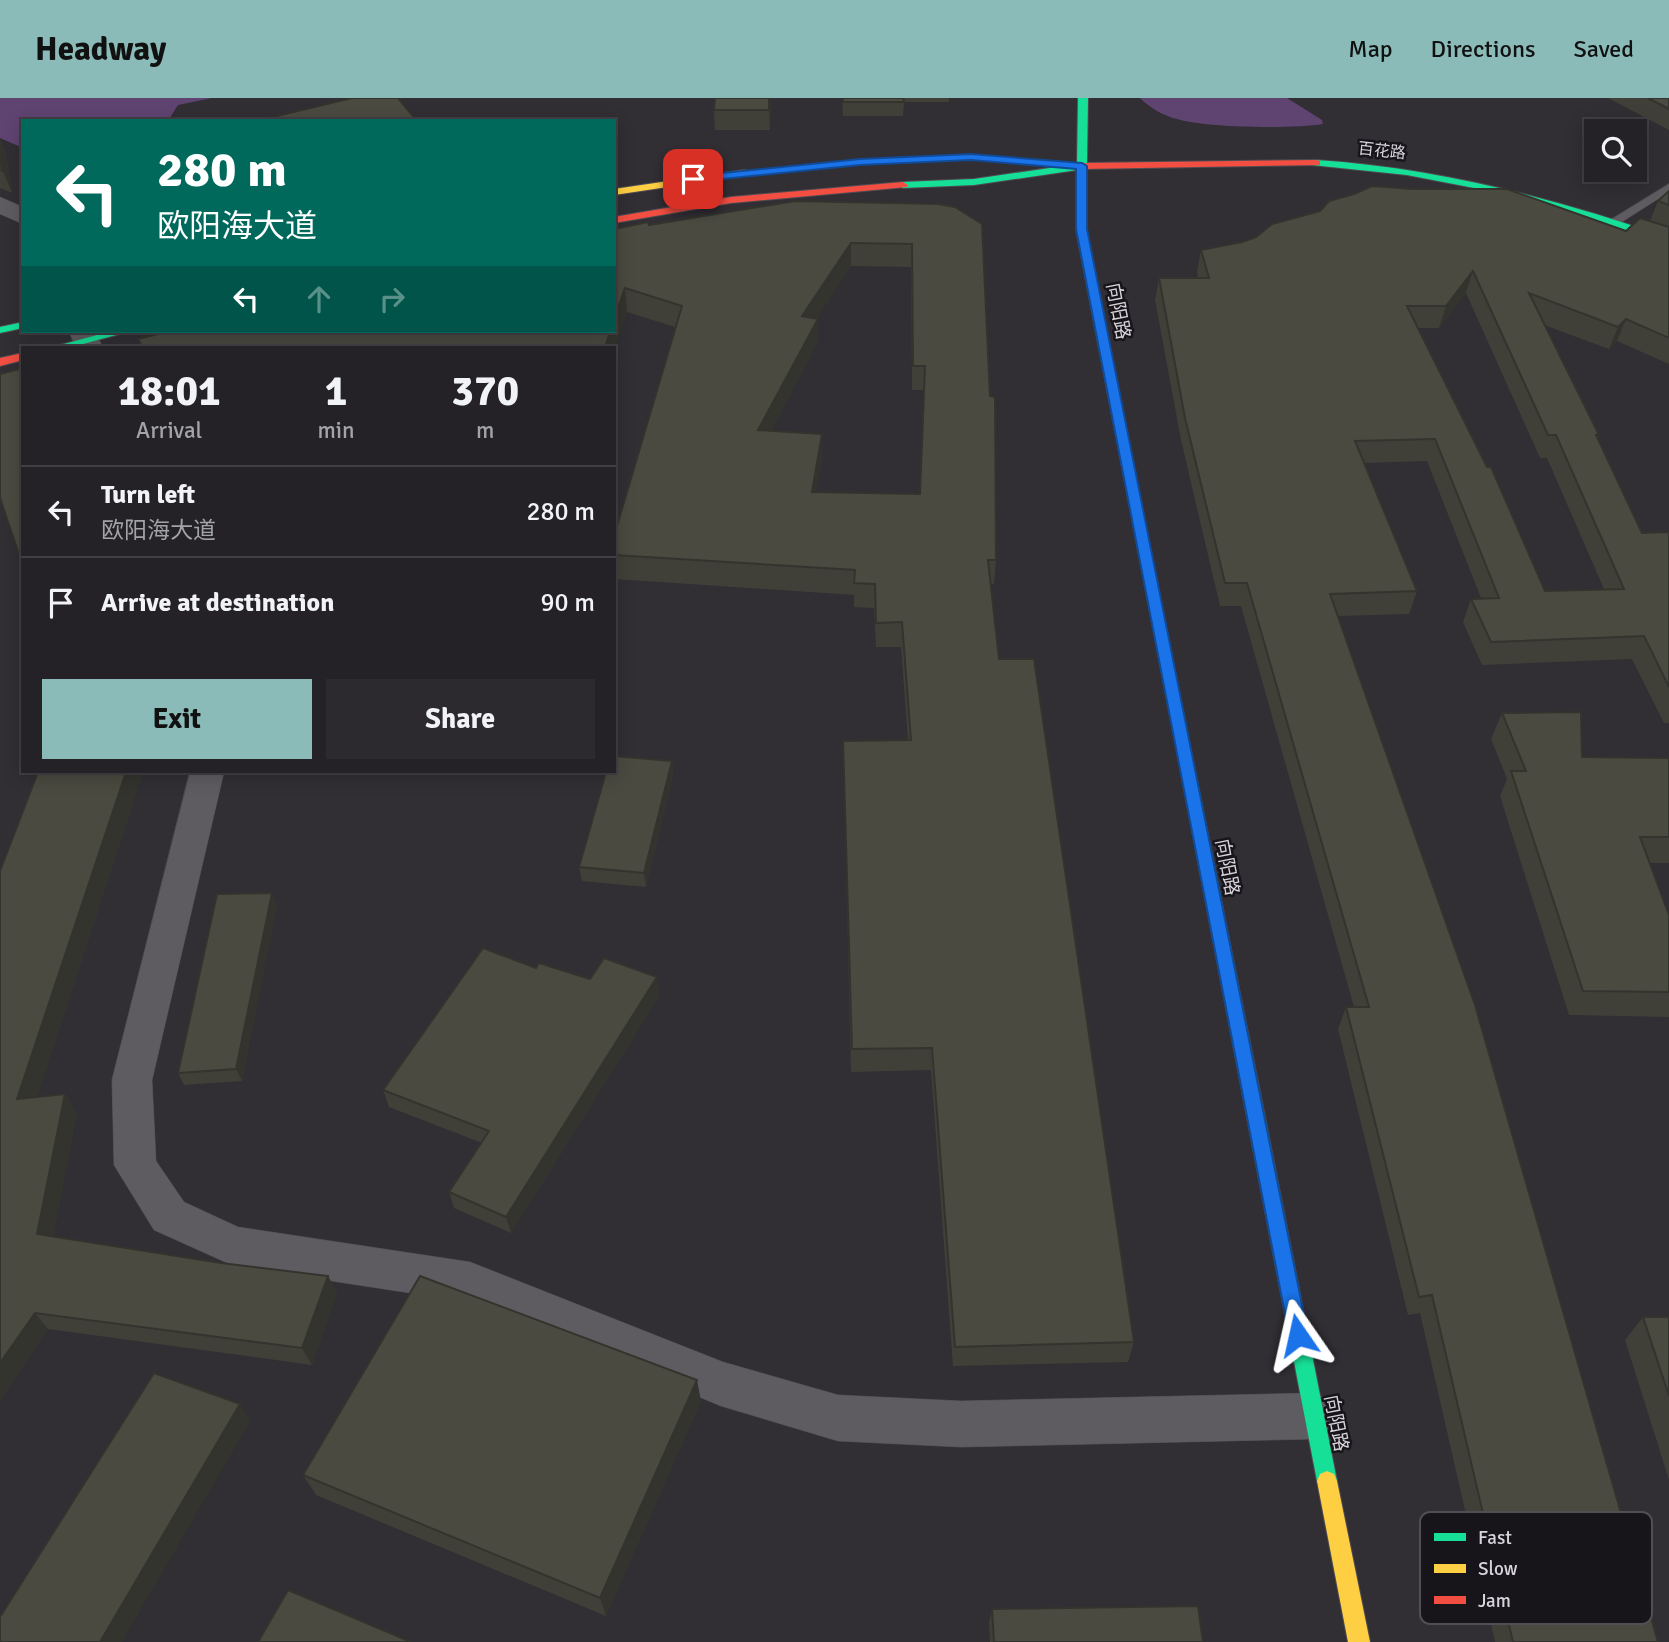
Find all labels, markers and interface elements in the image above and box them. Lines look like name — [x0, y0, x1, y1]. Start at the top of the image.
text: Headway — [35, 29, 166, 70]
text: Map — [1348, 34, 1393, 64]
text: Directions — [1431, 34, 1536, 64]
text: Saved — [1574, 34, 1634, 64]
map controls — [1584, 119, 1647, 182]
button: search — [1584, 119, 1647, 182]
street label: 百花路 — [1357, 139, 1407, 163]
text: 280 m — [157, 140, 287, 200]
icon: left — [42, 147, 133, 238]
pin — [663, 149, 723, 209]
icon: arrive — [674, 160, 712, 198]
text: 欧阳海大道 — [157, 207, 317, 246]
icon: left — [227, 280, 265, 318]
icon: ahead — [300, 280, 338, 318]
icon: right — [373, 280, 411, 318]
street label: 向阳路 — [1101, 281, 1135, 341]
text: 18:01 — [118, 366, 221, 417]
text: 1 — [325, 366, 347, 417]
text: 370 — [451, 366, 519, 417]
text: Arrival — [136, 416, 202, 445]
text: min — [317, 416, 355, 445]
text: m — [476, 416, 494, 445]
text: Turn left — [101, 479, 195, 511]
icon: left — [42, 493, 80, 531]
text: 280 m — [526, 496, 595, 528]
text: 欧阳海大道 — [101, 516, 216, 545]
icon: arrive — [42, 584, 80, 622]
text: Arrive at destination — [101, 587, 334, 619]
text: 90 m — [540, 587, 595, 619]
button: Exit — [42, 679, 312, 759]
button: Share — [326, 679, 595, 759]
street label: 向阳路 — [1210, 837, 1244, 897]
position arrow — [1261, 1298, 1335, 1372]
street label: 向阳路 — [1319, 1393, 1353, 1453]
legend — [1420, 1512, 1652, 1624]
text: Fast — [1478, 1526, 1512, 1550]
text: Slow — [1478, 1557, 1518, 1581]
text: Jam — [1478, 1589, 1511, 1613]

